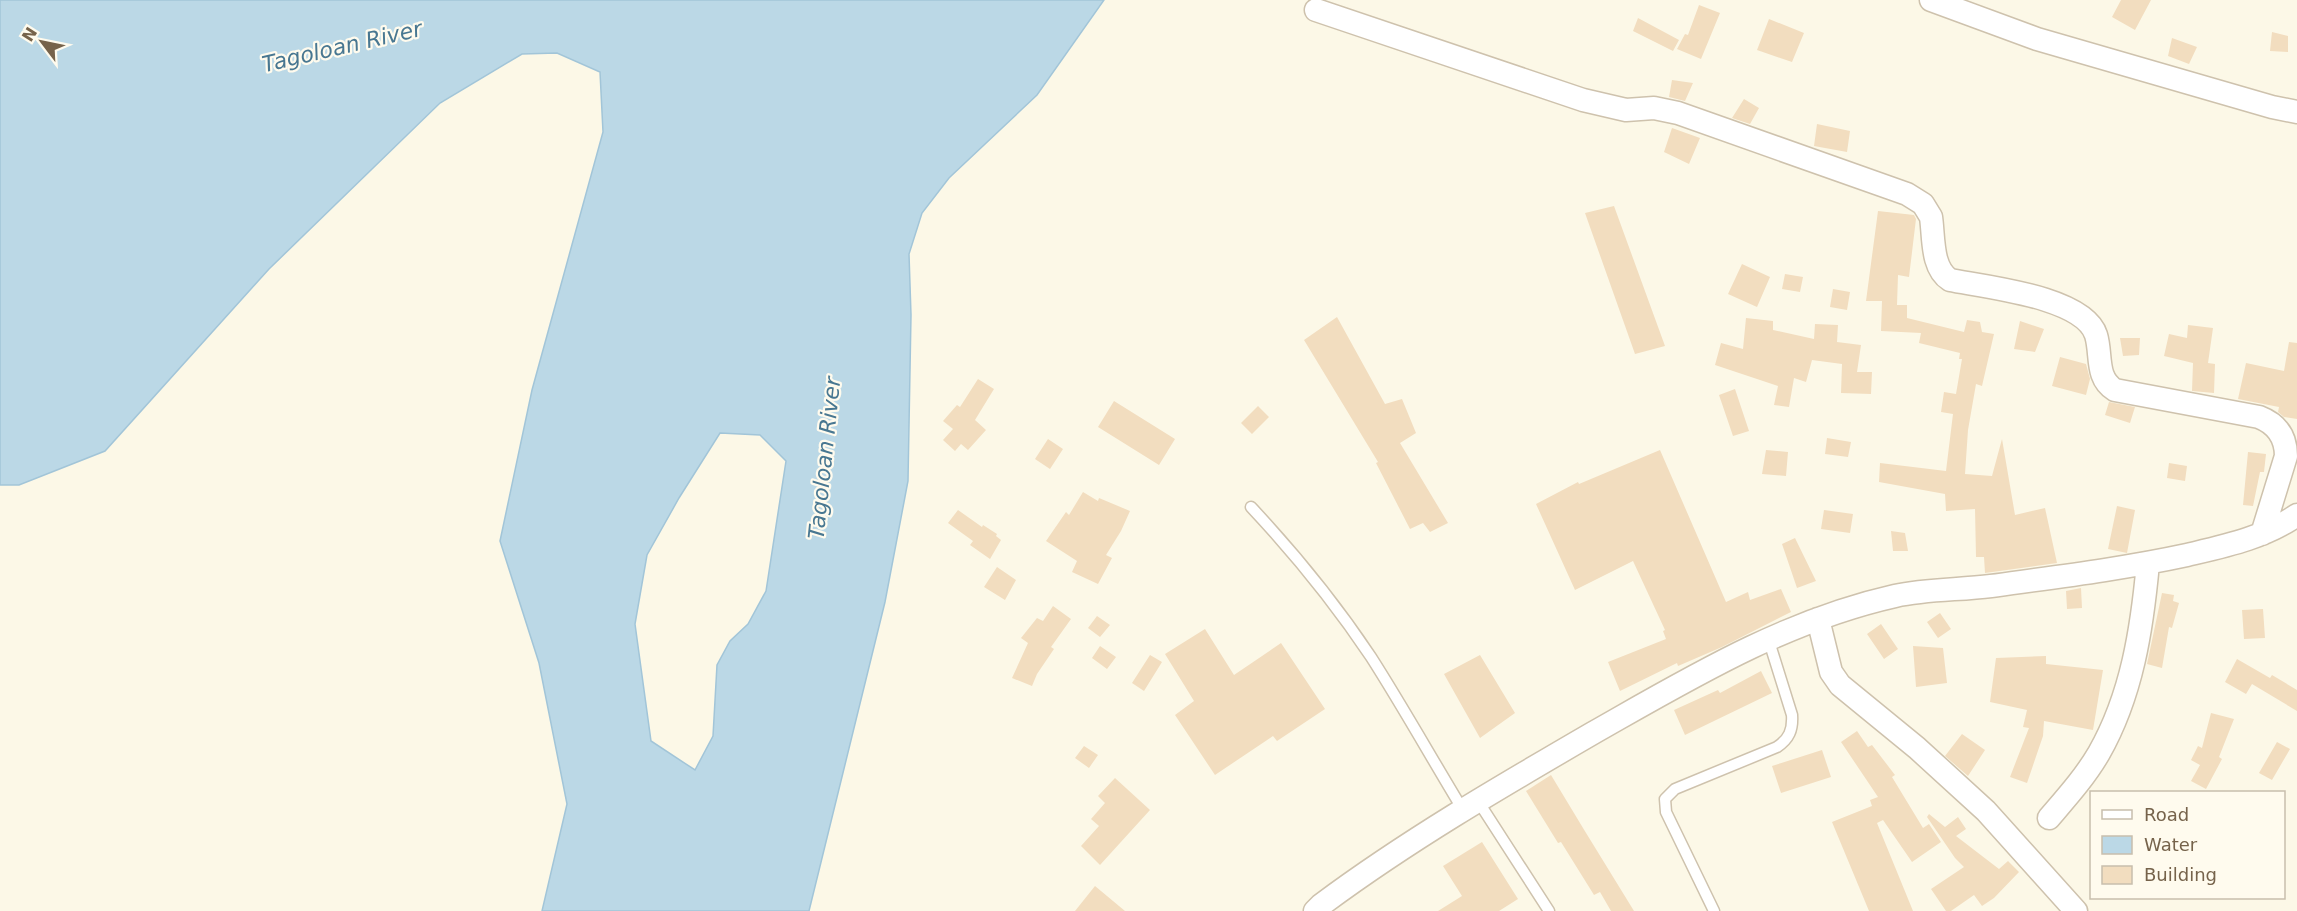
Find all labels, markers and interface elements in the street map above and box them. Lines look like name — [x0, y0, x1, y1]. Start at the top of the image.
north arrow — [12, 12, 72, 72]
water label: Tagoloan River — [260, 16, 426, 77]
text: N — [18, 24, 41, 45]
water label: Tagoloan River — [804, 374, 846, 540]
legend — [2090, 791, 2285, 899]
text: Road — [2144, 804, 2189, 825]
text: Water — [2144, 834, 2198, 855]
text: Building — [2144, 864, 2217, 885]

